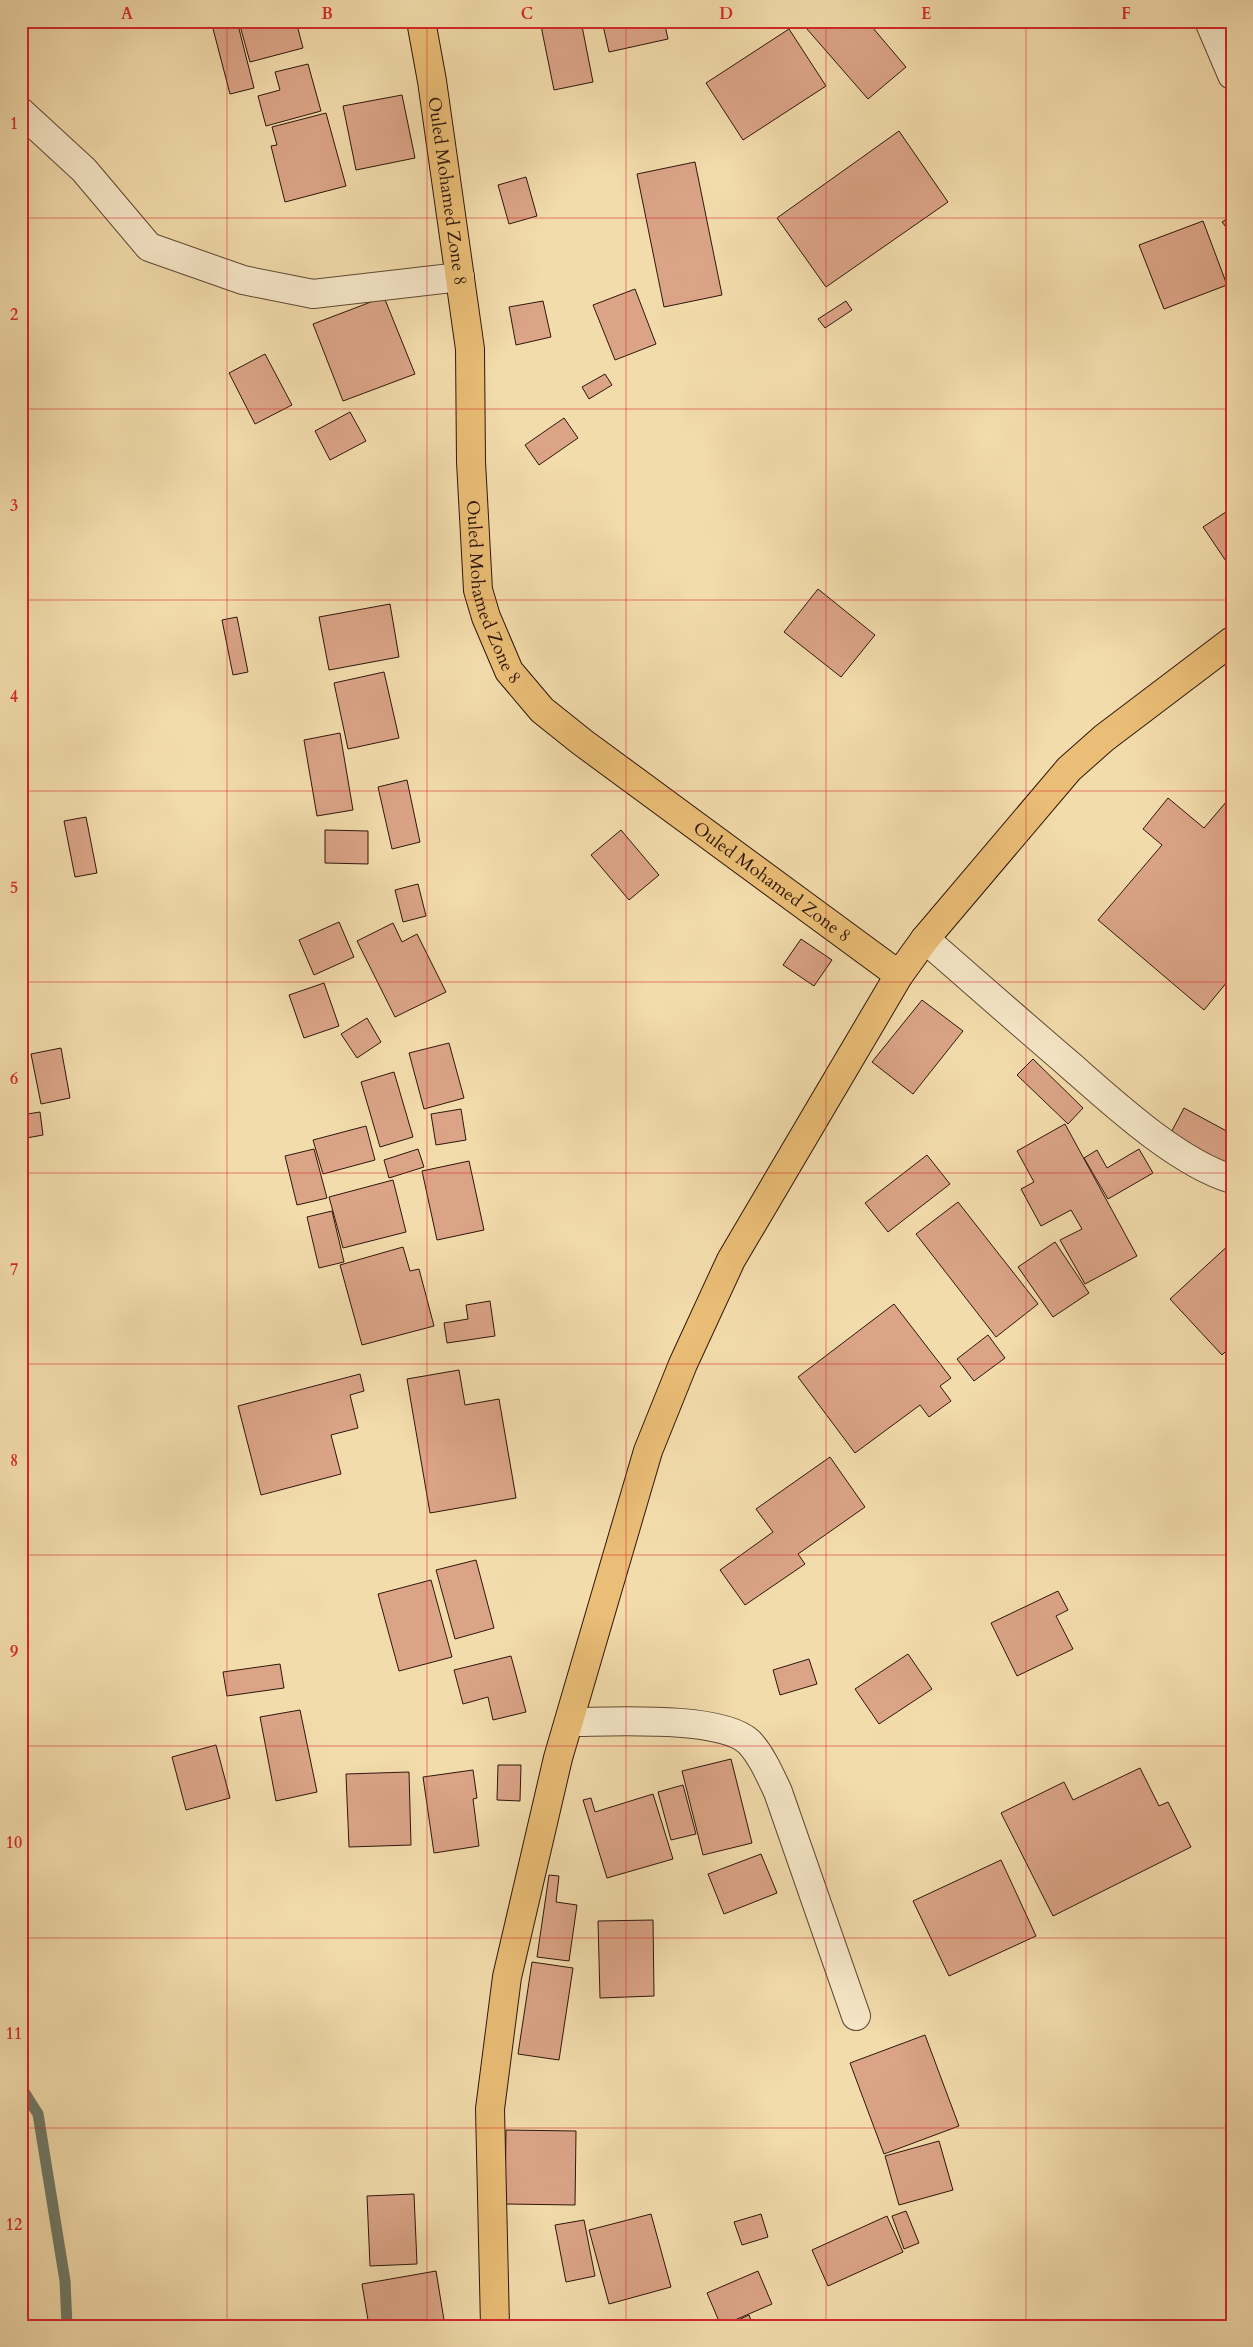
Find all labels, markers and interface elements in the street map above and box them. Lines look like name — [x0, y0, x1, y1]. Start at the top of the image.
text: A — [121, 3, 133, 25]
text: B — [321, 3, 333, 25]
text: C — [521, 3, 533, 25]
text: D — [719, 3, 733, 25]
text: E — [921, 3, 931, 25]
text: F — [1121, 3, 1131, 25]
street label: Ouled Mohamed Zone 8 — [421, 95, 473, 287]
text: 1 — [10, 113, 18, 135]
text: 2 — [10, 304, 18, 326]
text: 3 — [10, 495, 18, 517]
street label: Ouled Mohamed Zone 8 — [460, 500, 527, 690]
text: 4 — [10, 686, 18, 708]
street label: Ouled Mohamed Zone 8 — [688, 816, 856, 948]
text: 5 — [10, 877, 18, 899]
text: 6 — [10, 1068, 18, 1090]
text: 7 — [10, 1259, 18, 1281]
text: 8 — [10, 1450, 18, 1472]
text: 9 — [10, 1641, 18, 1663]
text: 10 — [6, 1832, 22, 1854]
text: 11 — [6, 2023, 22, 2045]
text: 12 — [6, 2214, 22, 2236]

